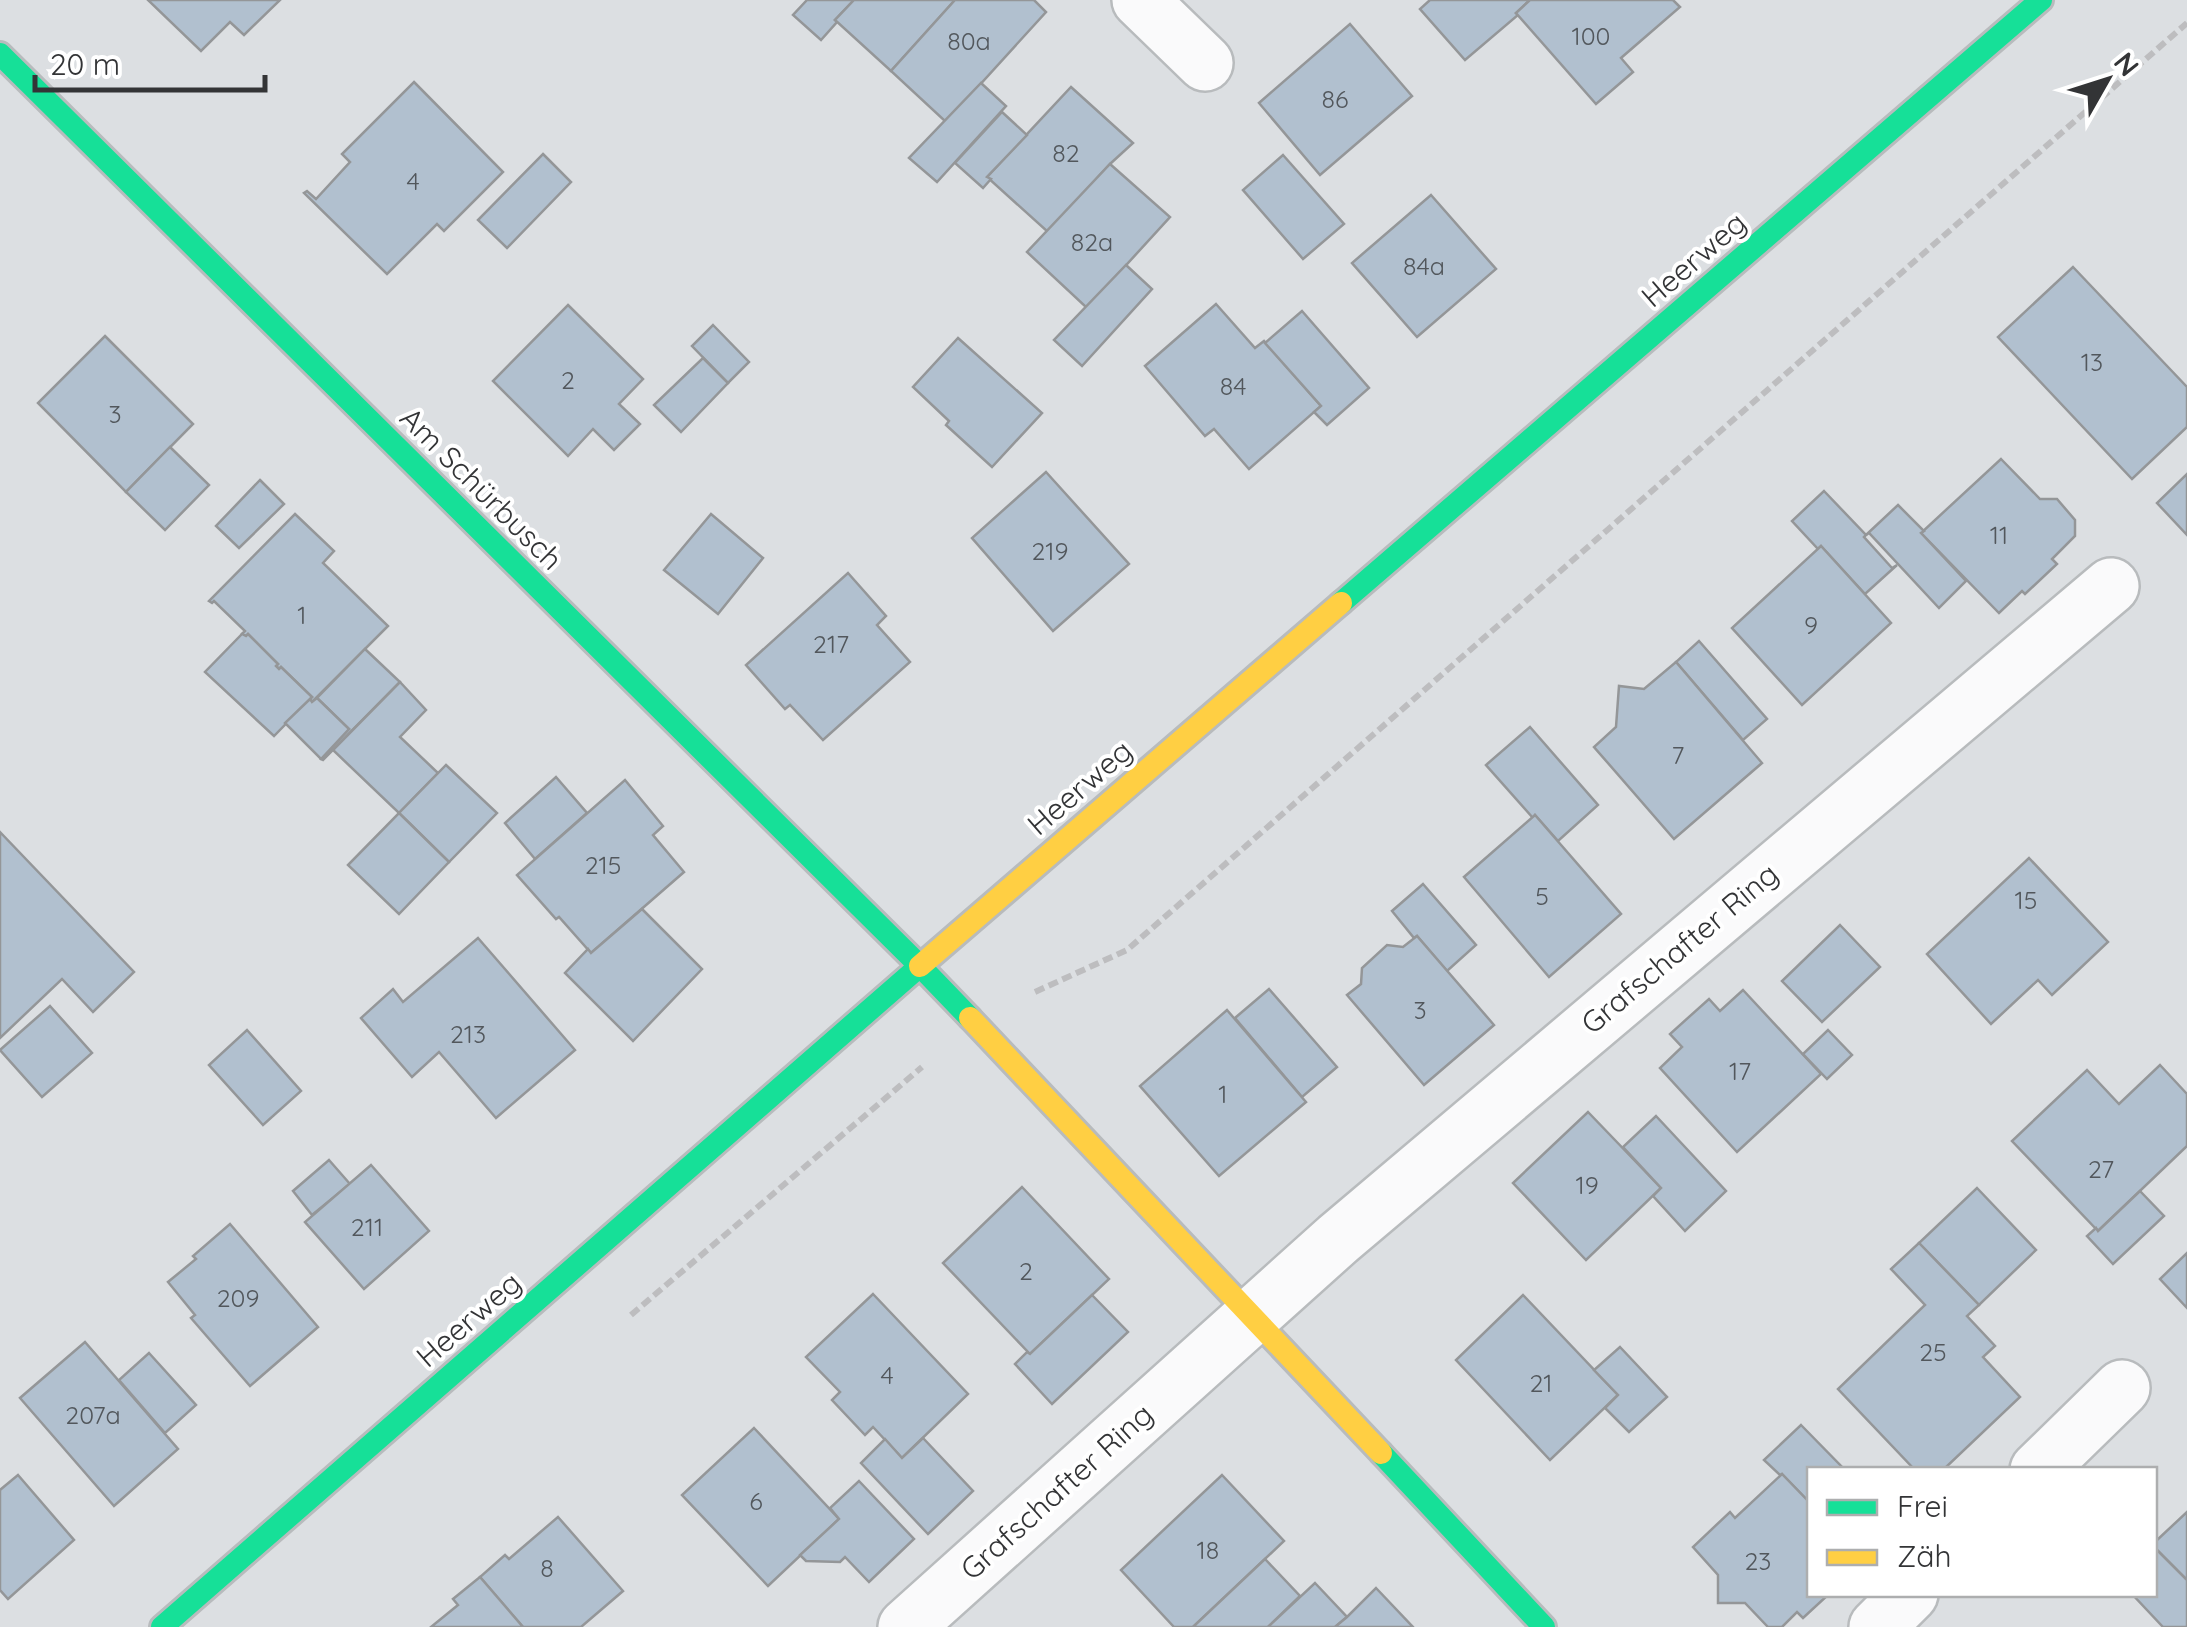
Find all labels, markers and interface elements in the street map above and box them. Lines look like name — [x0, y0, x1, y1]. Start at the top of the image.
house number: 100 — [1571, 20, 1611, 51]
house number: 80a — [947, 25, 991, 56]
scale bar — [35, 30, 265, 92]
north arrow — [2057, 30, 2157, 130]
text: 20 m — [50, 45, 120, 83]
text: N — [2107, 45, 2147, 83]
house number: 86 — [1322, 83, 1348, 114]
house number: 82 — [1052, 137, 1080, 168]
house number: 4 — [406, 165, 420, 196]
street label: Heerweg — [1633, 203, 1754, 315]
house number: 82a — [1071, 226, 1113, 257]
house number: 84a — [1403, 250, 1445, 281]
house number: 13 — [2081, 346, 2103, 377]
house number: 2 — [561, 364, 575, 395]
house number: 84 — [1220, 370, 1246, 401]
house number: 3 — [108, 398, 122, 429]
street label: Am Schürbusch — [392, 399, 571, 578]
house number: 11 — [1990, 519, 2008, 550]
house number: 219 — [1031, 535, 1069, 566]
house number: 1 — [297, 599, 307, 630]
house number: 9 — [1804, 609, 1818, 640]
house number: 217 — [813, 628, 849, 659]
street label: Heerweg — [1019, 731, 1140, 843]
house number: 7 — [1672, 739, 1685, 770]
house number: 215 — [585, 849, 621, 880]
street label: Grafschafter Ring — [1573, 855, 1786, 1042]
house number: 5 — [1535, 880, 1549, 911]
house number: 15 — [2015, 884, 2037, 915]
house number: 3 — [1413, 994, 1427, 1025]
house number: 213 — [450, 1018, 486, 1049]
house number: 17 — [1729, 1055, 1751, 1086]
house number: 1 — [1218, 1078, 1228, 1109]
house number: 27 — [2088, 1153, 2114, 1184]
house number: 19 — [1575, 1169, 1599, 1200]
house number: 211 — [351, 1211, 383, 1242]
house number: 2 — [1019, 1255, 1033, 1286]
street label: Heerweg — [408, 1263, 529, 1375]
house number: 209 — [217, 1282, 259, 1313]
house number: 25 — [1919, 1336, 1947, 1367]
house number: 4 — [880, 1359, 894, 1390]
house number: 21 — [1529, 1367, 1553, 1398]
street label: Grafschafter Ring — [952, 1395, 1160, 1588]
house number: 207a — [65, 1399, 121, 1430]
legend — [1807, 1467, 2157, 1597]
house number: 6 — [749, 1485, 763, 1516]
text: Frei — [1897, 1487, 1948, 1525]
house number: 18 — [1197, 1534, 1219, 1565]
text: Zäh — [1897, 1537, 1952, 1575]
house number: 23 — [1745, 1545, 1771, 1576]
house number: 8 — [540, 1552, 554, 1583]

